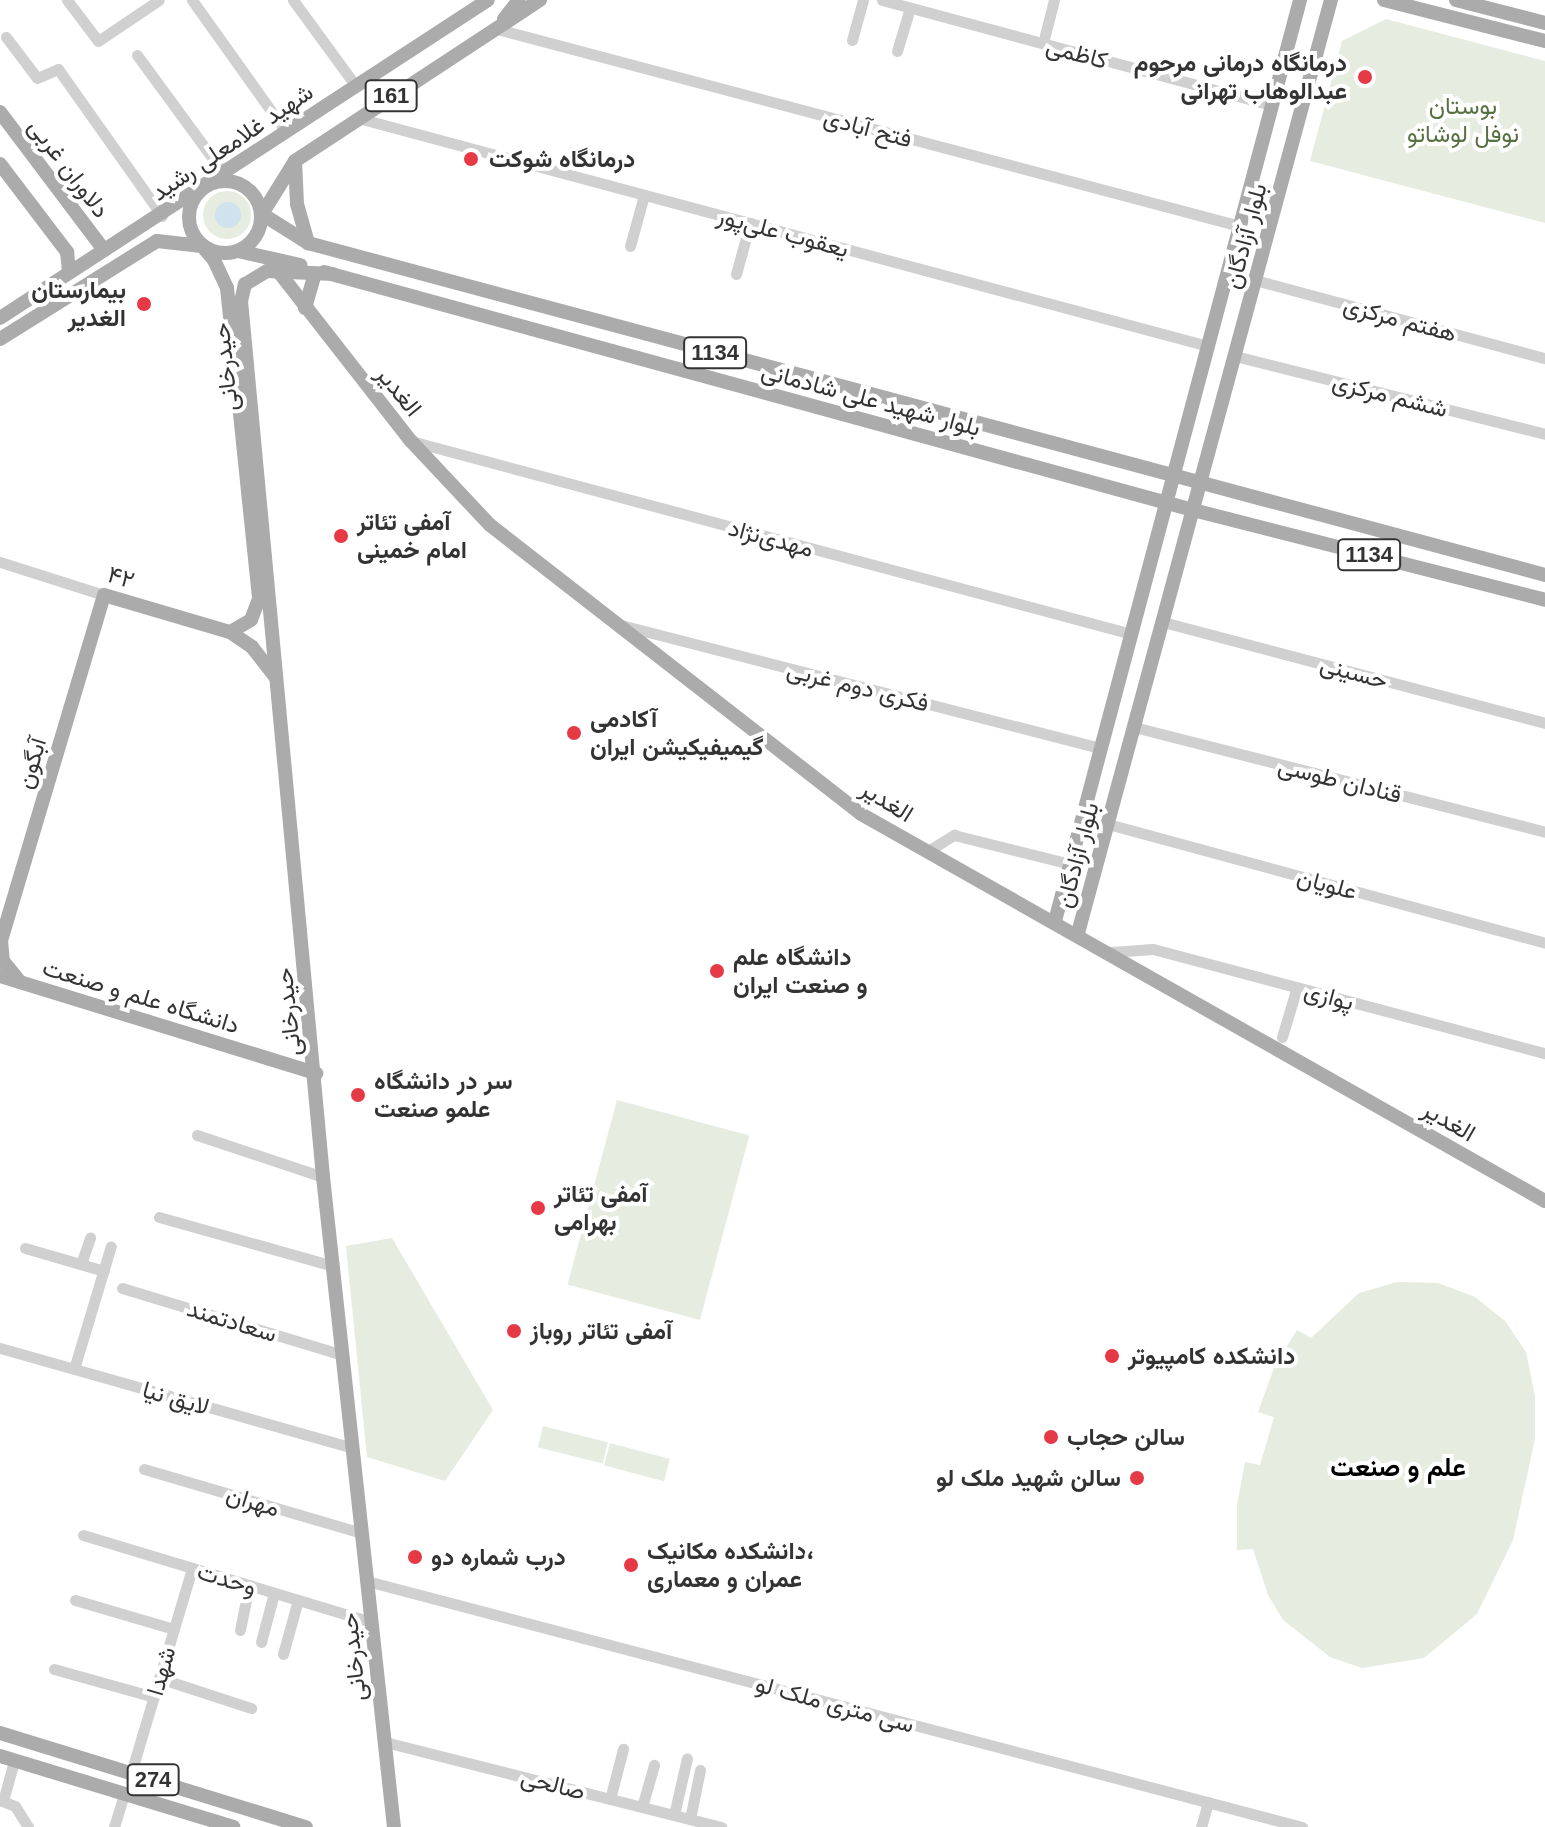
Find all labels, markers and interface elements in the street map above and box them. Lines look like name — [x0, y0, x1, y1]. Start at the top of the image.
street label: کاظمی — [1043, 31, 1111, 75]
place label: درمانگاه درمانی مرحوم عبدالوهاب تهرانی — [1134, 49, 1347, 105]
marker: درمانگاه درمانی مرحوم عبدالوهاب تهرانی — [1354, 66, 1376, 88]
street label: شهید غلامعلی رشید — [146, 77, 318, 207]
road number: 161 — [363, 78, 419, 114]
park label: بوستان نوفل لوشاتو — [1407, 92, 1519, 148]
street label: فتح آبادی — [821, 102, 915, 154]
street label: دلاوران غربی — [22, 113, 116, 223]
place label: درمانگاه شوکت — [489, 145, 635, 173]
marker: درمانگاه شوکت — [460, 148, 482, 170]
street label: بلوار آزادگان — [1217, 180, 1273, 292]
street label: یعقوب علی‌پور — [714, 201, 852, 263]
place label: بیمارستان الغدیر — [31, 276, 126, 332]
street label: هفتم مرکزی — [1340, 290, 1460, 348]
marker: بیمارستان الغدیر — [133, 293, 155, 315]
street label: حیدرخانی — [206, 321, 244, 413]
road number: 1134 — [683, 335, 747, 371]
street label: بلوار شهید علی شادمانی — [758, 356, 984, 442]
street label: الغدیر — [370, 360, 428, 422]
street label: ششم مرکزی — [1329, 367, 1451, 423]
place label: آمفی تئاتر امام خمینی — [357, 508, 467, 564]
street label: مهدی‌نژاد — [725, 513, 817, 563]
marker: آمفی تئاتر امام خمینی — [332, 527, 350, 545]
road number: 1134 — [1337, 537, 1401, 573]
street label: ۴۲ — [104, 559, 138, 595]
street label: حسینی — [1317, 649, 1391, 695]
street label: فکری دوم غربی — [784, 654, 932, 718]
place label: آکادمی گیمیفیکیشن ایران — [590, 705, 764, 761]
marker: آکادمی گیمیفیکیشن ایران — [565, 724, 583, 742]
street label: آبگون — [10, 734, 52, 792]
street label: قنادان طوسی — [1275, 751, 1405, 809]
street label: الغدیر — [855, 774, 919, 828]
street label: بلوار آزادگان — [1049, 799, 1105, 911]
street label: علویان — [1294, 862, 1360, 906]
place label: دانشگاه علم و صنعت ایران — [733, 943, 868, 999]
street label: دانشگاه علم و صنعت — [39, 952, 243, 1040]
marker: دانشگاه علم و صنعت ایران — [708, 962, 726, 980]
street label: حیدرخانی — [269, 966, 307, 1058]
street label: پوازی — [1301, 976, 1357, 1016]
place label: سر در دانشگاه علمو صنعت — [374, 1067, 513, 1123]
marker: سر در دانشگاه علمو صنعت — [349, 1086, 367, 1104]
street label: الغدیر — [1417, 1094, 1481, 1148]
place label: آمفی تئاتر بهرامی — [554, 1180, 648, 1236]
marker: آمفی تئاتر بهرامی — [529, 1199, 547, 1217]
street label: سعادتمند — [184, 1294, 280, 1348]
place label: آمفی تئاتر روباز — [530, 1317, 672, 1345]
marker: آمفی تئاتر روباز — [505, 1322, 523, 1340]
place label: دانشکده کامپیوتر — [1128, 1342, 1295, 1370]
marker: دانشکده کامپیوتر — [1103, 1347, 1121, 1365]
street label: لایق نیا — [139, 1375, 213, 1421]
place label: سالن حجاب — [1067, 1423, 1185, 1451]
marker: سالن حجاب — [1042, 1428, 1060, 1446]
district label: علم و صنعت — [1330, 1452, 1466, 1484]
place label: سالن شهید ملک لو — [936, 1464, 1121, 1492]
marker: سالن شهید ملک لو — [1128, 1469, 1146, 1487]
street label: مهران — [223, 1479, 283, 1523]
place label: دانشکده مکانیک، عمران و معماری — [647, 1537, 814, 1593]
place label: درب شماره دو — [431, 1543, 566, 1571]
marker: درب شماره دو — [406, 1548, 424, 1566]
street label: وحدت — [194, 1556, 260, 1602]
marker: دانشکده مکانیک، عمران و معماری — [622, 1556, 640, 1574]
street label: حیدرخانی — [334, 1611, 372, 1703]
street label: شهدا — [140, 1643, 182, 1699]
street label: سی متری ملک لو — [753, 1669, 917, 1739]
road number: 274 — [125, 1762, 181, 1798]
street label: صالحی — [518, 1762, 588, 1806]

